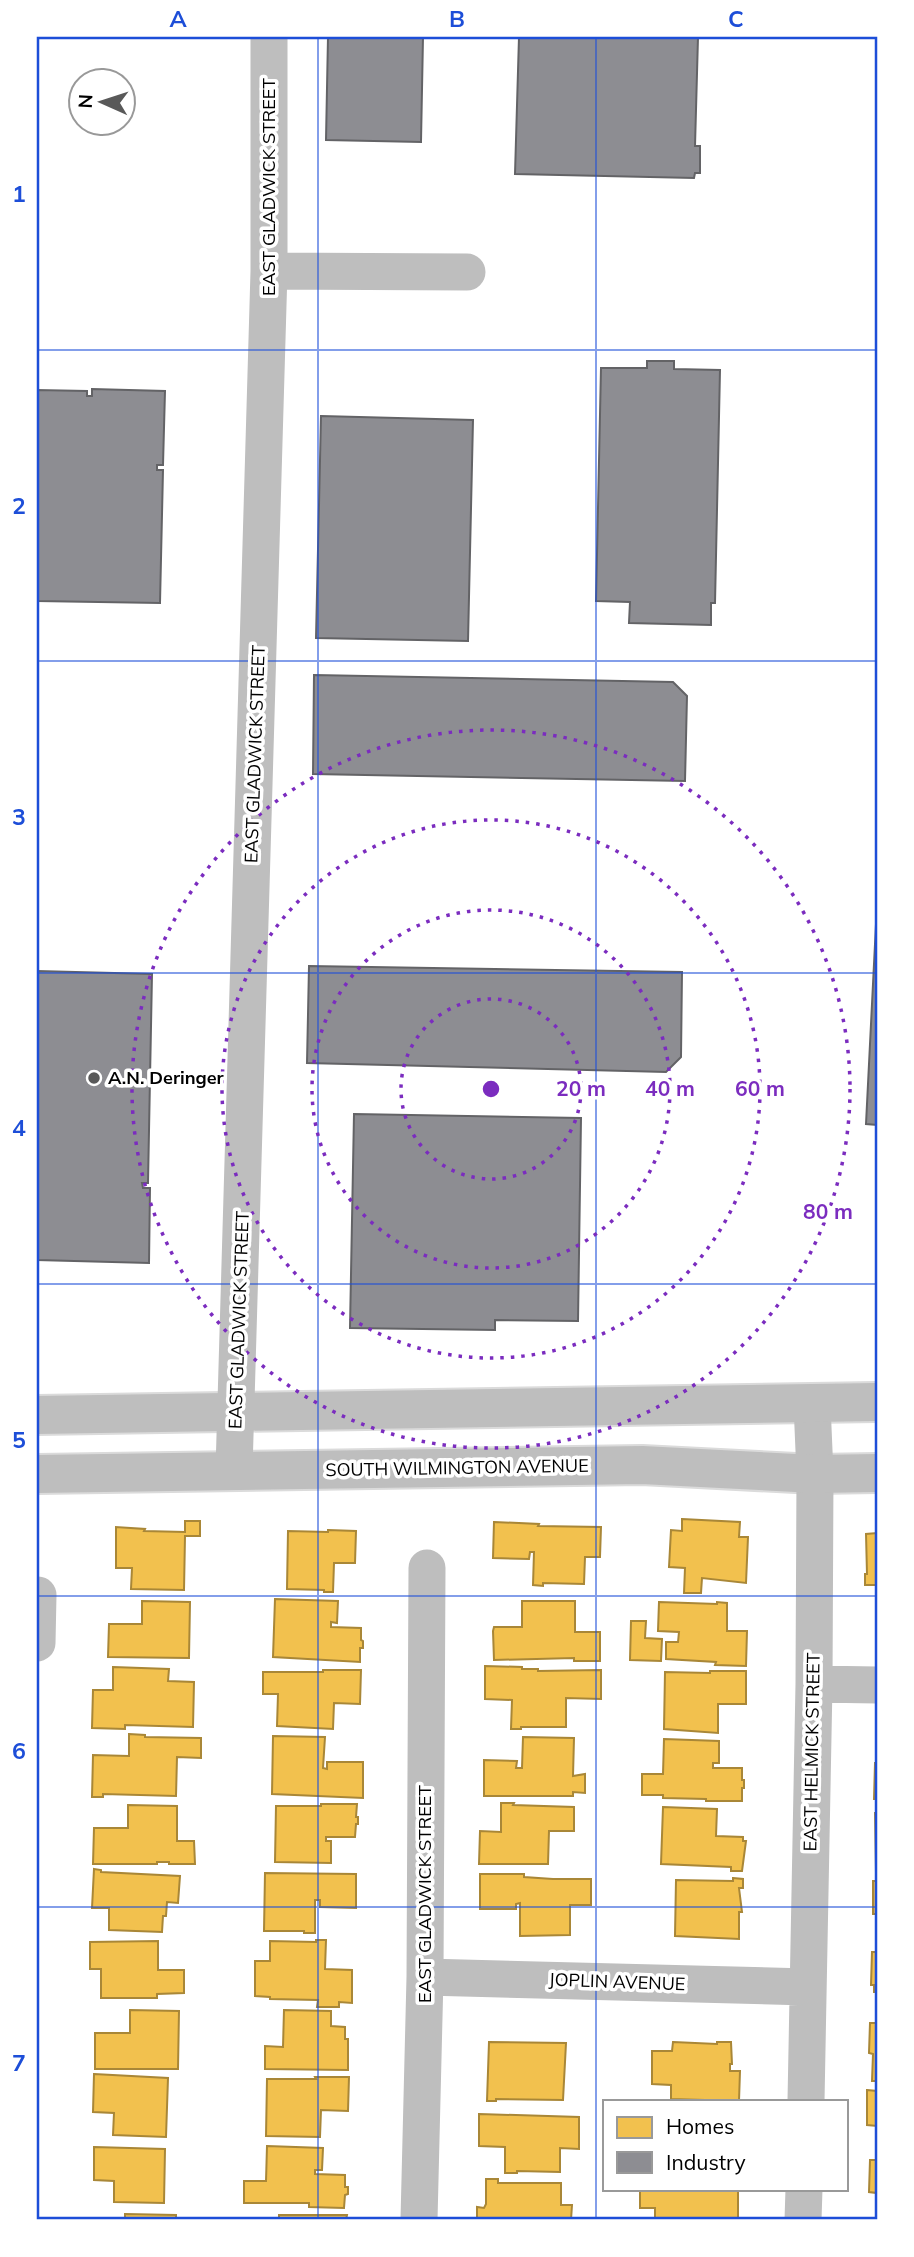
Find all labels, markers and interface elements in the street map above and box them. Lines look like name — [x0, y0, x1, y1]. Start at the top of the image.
text: A — [169, 4, 187, 33]
text: B — [449, 4, 465, 33]
text: C — [728, 4, 744, 33]
north arrow — [66, 66, 136, 136]
street label: EAST GLADWICK STREET — [257, 78, 280, 296]
text: N — [73, 93, 97, 109]
text: 1 — [12, 179, 26, 208]
text: 2 — [12, 491, 26, 520]
street label: EAST GLADWICK STREET — [239, 644, 270, 863]
text: 3 — [12, 802, 26, 831]
place label: A.N. Deringer — [108, 1066, 225, 1089]
marker: A.N. Deringer — [86, 1070, 102, 1086]
text: 20 m — [556, 1075, 606, 1101]
text: 40 m — [645, 1075, 695, 1101]
text: 60 m — [735, 1075, 785, 1101]
centre of rings — [479, 1077, 503, 1101]
text: 4 — [12, 1113, 26, 1142]
text: 80 m — [803, 1198, 853, 1224]
street label: EAST GLADWICK STREET — [223, 1210, 254, 1429]
text: 5 — [12, 1425, 26, 1454]
street label: SOUTH WILMINGTON AVENUE — [325, 1454, 589, 1481]
street label: EAST HELMICK STREET — [798, 1652, 825, 1852]
text: 6 — [12, 1736, 26, 1765]
street label: EAST GLADWICK STREET — [413, 1785, 436, 2003]
street label: JOPLIN AVENUE — [548, 1968, 686, 1995]
text: 7 — [12, 2048, 26, 2077]
legend — [603, 2100, 848, 2190]
text: Homes — [666, 2113, 734, 2139]
text: Industry — [666, 2149, 746, 2175]

